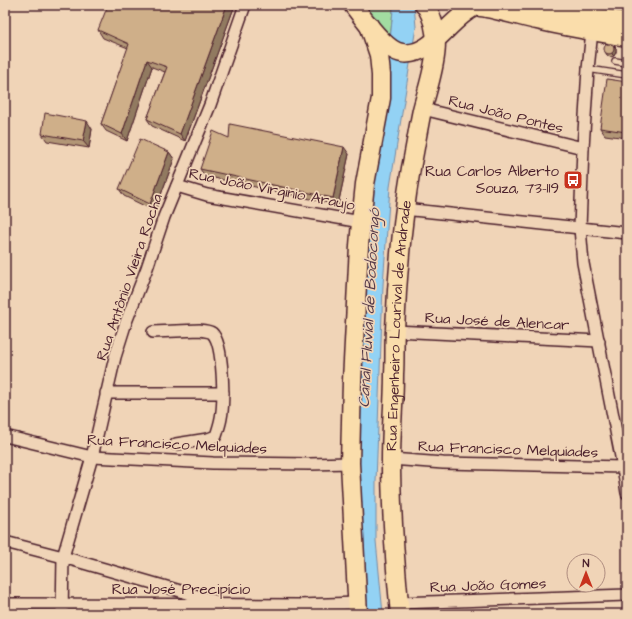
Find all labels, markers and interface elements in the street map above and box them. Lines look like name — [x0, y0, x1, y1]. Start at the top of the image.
street label: Rua João Pontes — [446, 90, 566, 139]
place label: Rua Carlos Alberto Souza, 73-119 — [425, 161, 560, 199]
street label: Rua João Virginio Araujo — [187, 163, 357, 217]
bus stop icon: Rua Carlos Alberto Souza, 73-119 — [562, 169, 584, 191]
street label: Rua Antônio Vieira Rocha — [91, 190, 168, 364]
street label: Rua Engenheiro Lourival de Andrade — [381, 199, 417, 451]
water label: Canal Fluvial de Bodocongó — [353, 207, 386, 408]
street label: Rua José de Alencar — [424, 307, 570, 336]
street label: Rua Francisco Melquiades — [86, 429, 268, 460]
street label: Rua Francisco Melquiades — [417, 436, 599, 463]
north arrow — [566, 553, 606, 593]
text: N — [583, 556, 590, 571]
street label: Rua João Gomes — [429, 573, 547, 598]
street label: Rua José Precipício — [112, 579, 251, 600]

